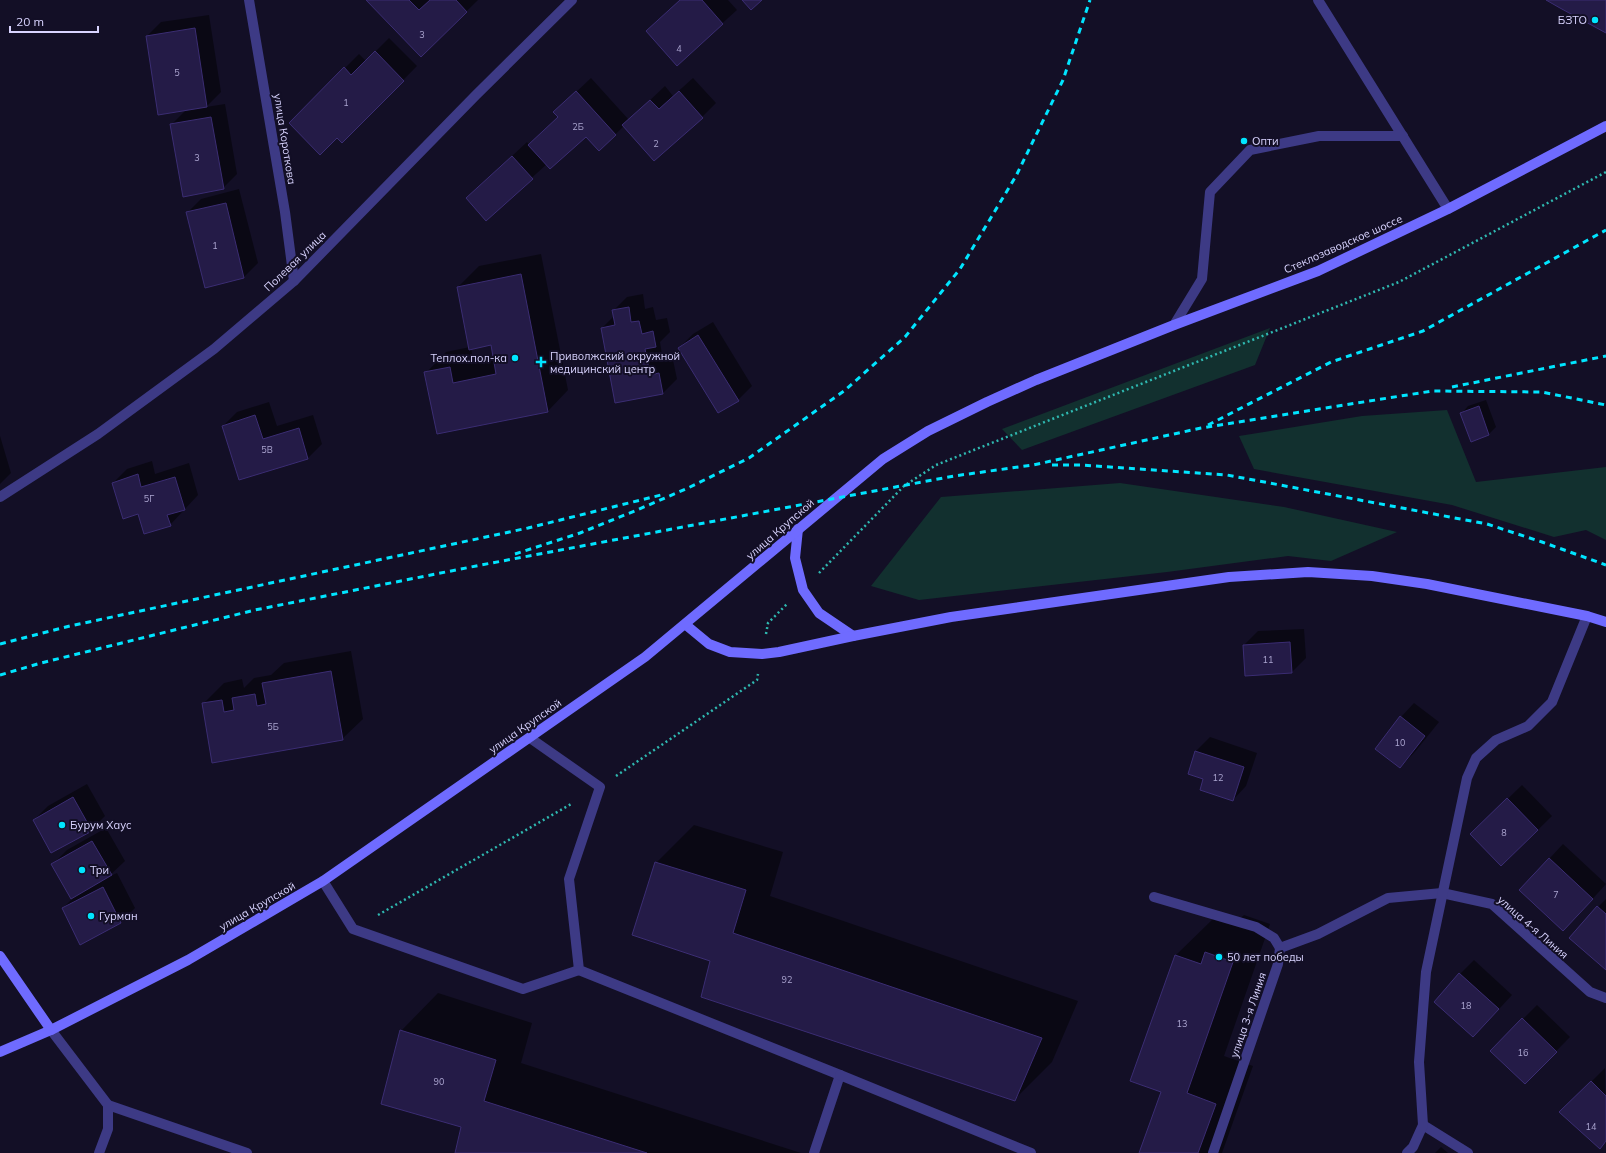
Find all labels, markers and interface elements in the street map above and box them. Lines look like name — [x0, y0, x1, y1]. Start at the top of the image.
scale bar — [10, 8, 98, 34]
place label: БЗТО — [1558, 13, 1587, 27]
text: 20 m — [16, 14, 44, 29]
marker: БЗТО — [1590, 15, 1600, 25]
house number: 3 — [419, 29, 425, 40]
house number: 4 — [676, 43, 682, 54]
house number: 5 — [174, 67, 180, 78]
street label: улица Короткова — [271, 93, 299, 185]
house number: 1 — [343, 97, 349, 108]
house number: 2Б — [572, 121, 584, 132]
place label: Опти — [1252, 134, 1279, 148]
marker: Опти — [1239, 136, 1249, 146]
house number: 2 — [653, 138, 659, 149]
house number: 3 — [194, 152, 200, 163]
street label: Стеклозаводское шоссе — [1282, 212, 1404, 276]
street label: Полевая улица — [261, 228, 329, 294]
house number: 1 — [212, 240, 218, 251]
place label: Приволжский окружной медицинский центр — [550, 349, 680, 376]
place label: Теплох.пол-ка — [431, 351, 507, 365]
marker: Теплох.пол-ка — [510, 353, 520, 363]
marker: Приволжский окружной медицинский центр — [535, 356, 547, 368]
house number: 5В — [261, 444, 273, 455]
house number: 5Г — [144, 493, 154, 504]
street label: улица Крупской — [743, 496, 817, 562]
house number: 11 — [1263, 654, 1273, 665]
street label: улица Крупской — [486, 696, 564, 756]
house number: 5Б — [267, 721, 279, 732]
house number: 10 — [1395, 737, 1405, 748]
house number: 12 — [1213, 772, 1223, 783]
place label: Бурум Хаус — [70, 818, 132, 832]
marker: Бурум Хаус — [57, 820, 67, 830]
house number: 8 — [1501, 827, 1507, 838]
place label: Три — [90, 863, 109, 877]
marker: Три — [77, 865, 87, 875]
street label: улица Крупской — [216, 879, 298, 933]
house number: 7 — [1553, 889, 1559, 900]
street label: улица 4-я Линия — [1495, 892, 1571, 962]
place label: Гурман — [99, 909, 137, 923]
marker: Гурман — [86, 911, 96, 921]
place label: 50 лет победы — [1227, 950, 1304, 964]
marker: 50 лет победы — [1214, 952, 1224, 962]
street label: улица 3-я Линия — [1227, 971, 1269, 1059]
house number: 92 — [782, 974, 792, 985]
house number: 18 — [1461, 1000, 1471, 1011]
house number: 13 — [1177, 1018, 1187, 1029]
house number: 16 — [1518, 1047, 1528, 1058]
house number: 90 — [434, 1076, 444, 1087]
house number: 14 — [1586, 1121, 1597, 1132]

